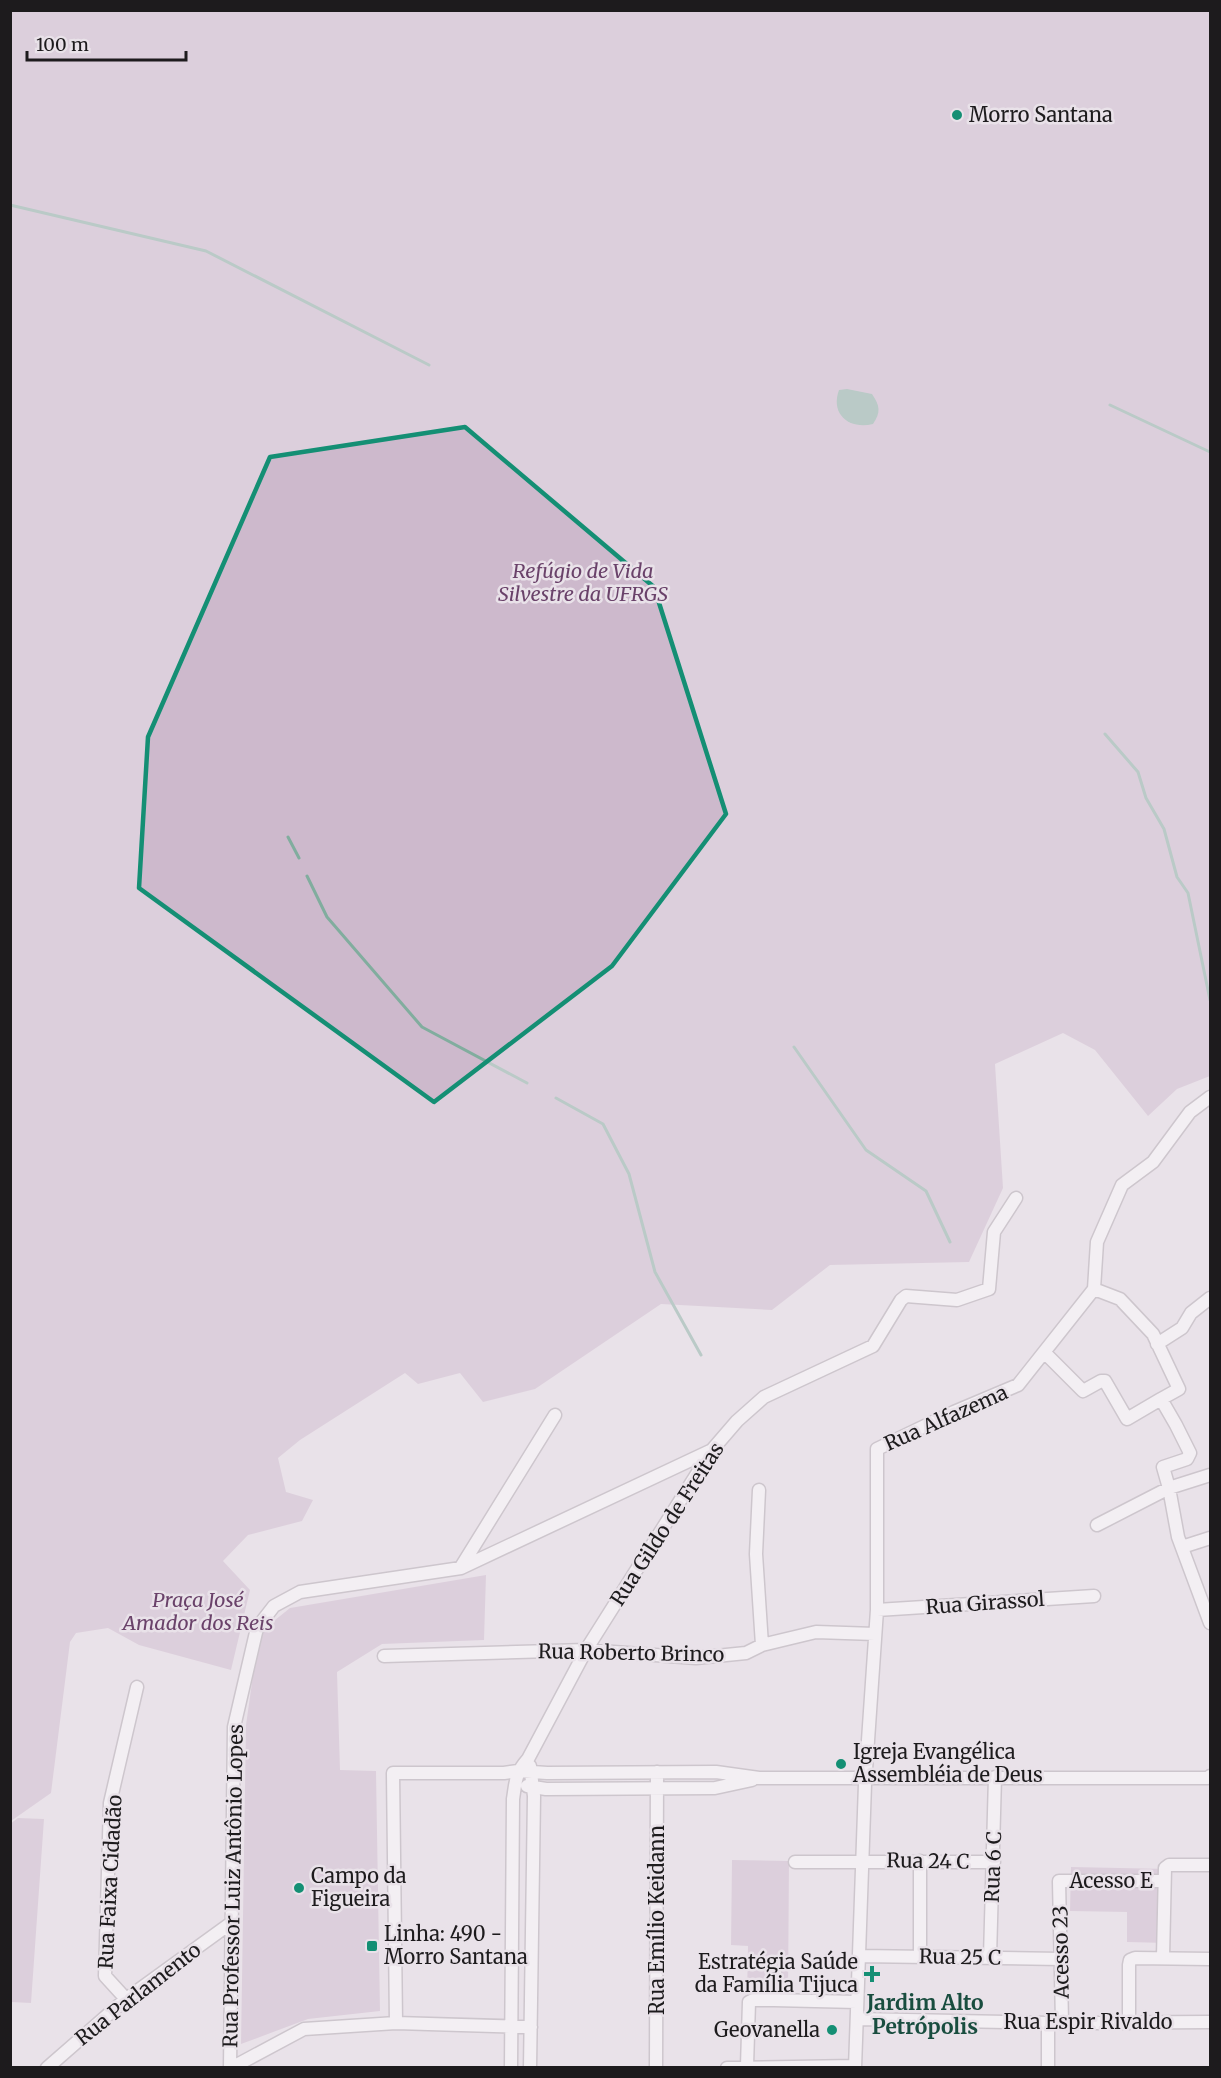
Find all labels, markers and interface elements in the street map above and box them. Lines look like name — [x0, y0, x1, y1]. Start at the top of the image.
scale bar — [27, 24, 186, 62]
text: 100 m — [36, 33, 89, 56]
place label: Morro Santana — [969, 102, 1113, 127]
marker: Morro Santana — [950, 108, 964, 122]
park label: Refúgio de Vida Silvestre da UFRGS — [498, 558, 668, 606]
street label: Rua Alfazema — [880, 1379, 1012, 1456]
street label: Rua Gildo de Freitas — [604, 1437, 729, 1610]
street label: Rua Girassol — [925, 1586, 1045, 1619]
park label: Praça José Amador dos Reis — [121, 1587, 273, 1635]
street label: Rua Roberto Brinco — [538, 1638, 725, 1667]
street label: Rua Professor Luiz Antônio Lopes — [217, 1724, 248, 2048]
place label: Igreja Evangélica Assembléia de Deus — [852, 1739, 1043, 1787]
marker: Igreja Evangélica Assembléia de Deus — [834, 1757, 848, 1771]
street label: Rua Faixa Cidadão — [92, 1794, 127, 1970]
street label: Rua Emílio Keidann — [644, 1825, 669, 2015]
street label: Rua 6 C — [979, 1831, 1006, 1903]
street label: Rua 24 C — [886, 1847, 970, 1874]
place label: Campo da Figueira — [311, 1863, 407, 1911]
street label: Acesso E — [1068, 1868, 1153, 1893]
marker: Campo da Figueira — [292, 1881, 306, 1895]
street label: Acesso 23 — [1047, 1905, 1074, 2000]
place label: Linha: 490 - Morro Santana — [384, 1921, 528, 1969]
street label: Rua Parlamento — [70, 1937, 206, 2050]
marker: Linha: 490 - Morro Santana — [365, 1939, 379, 1953]
street label: Rua 25 C — [919, 1943, 1001, 1970]
place label: Estratégia Saúde da Família Tijuca — [695, 1949, 858, 1997]
marker: Estratégia Saúde da Família Tijuca — [863, 1965, 881, 1983]
district label: Jardim Alto Petrópolis — [865, 1989, 984, 2040]
street label: Rua Espir Rivaldo — [1004, 2009, 1173, 2034]
place label: Geovanella — [714, 2017, 820, 2042]
marker: Geovanella — [825, 2023, 839, 2037]

